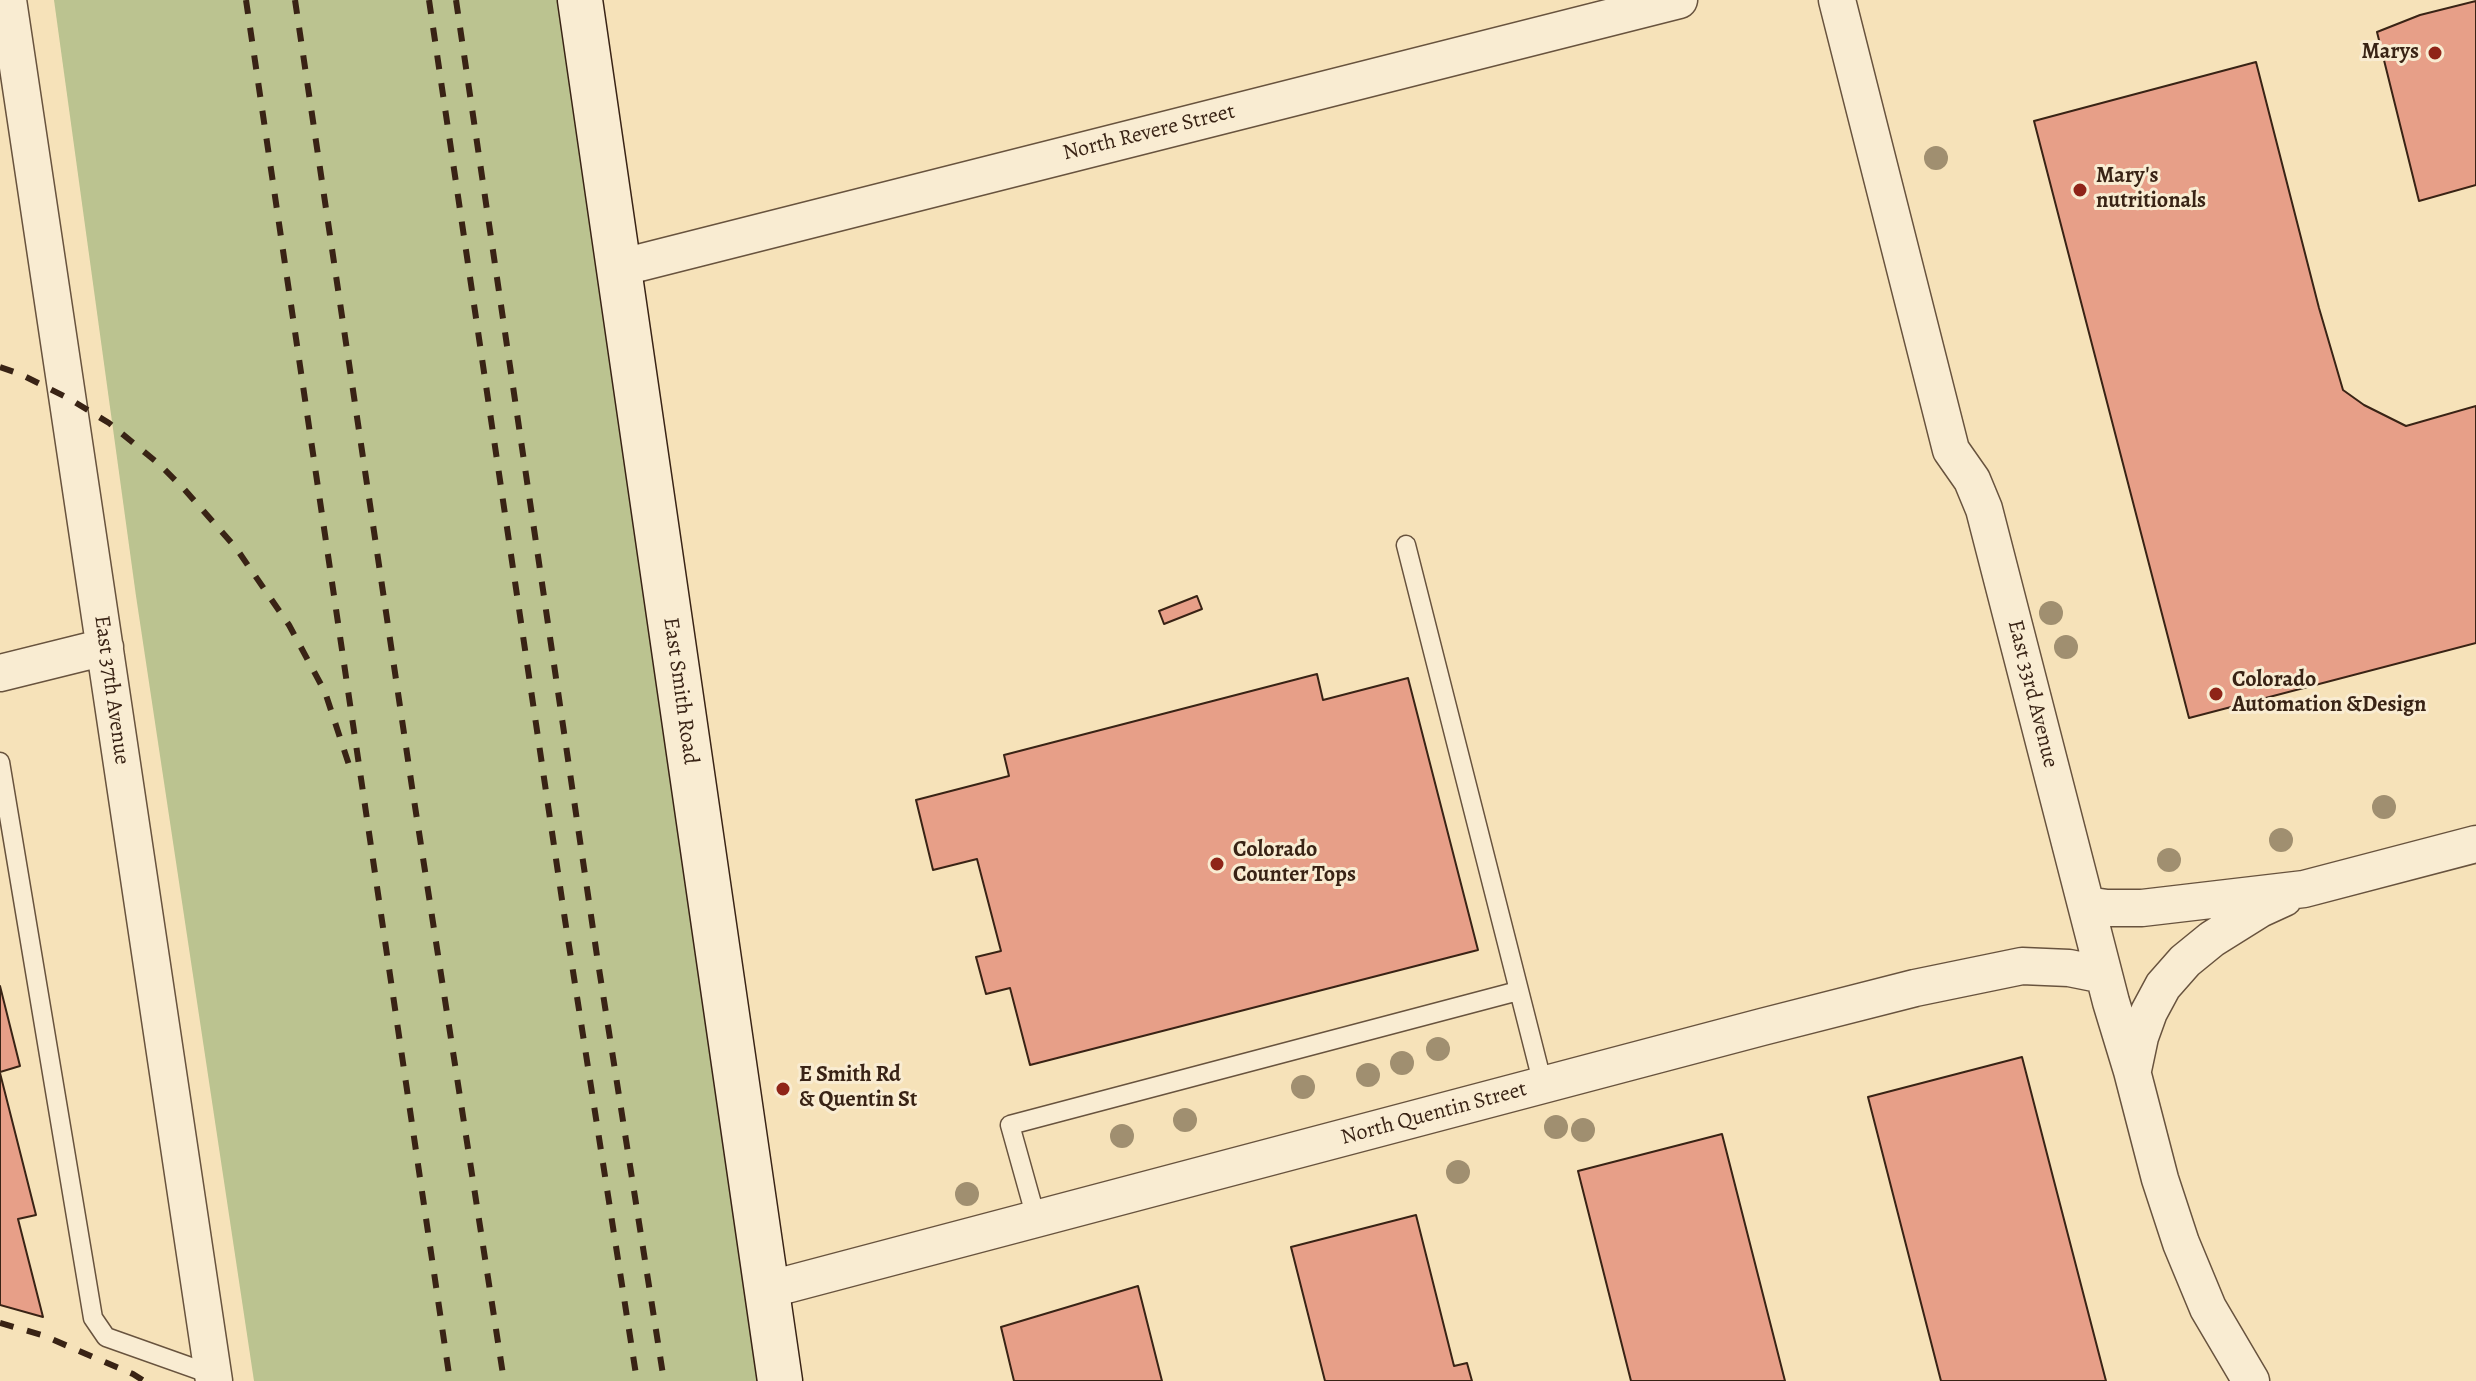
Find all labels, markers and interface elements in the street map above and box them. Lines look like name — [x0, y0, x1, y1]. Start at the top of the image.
place label: Marys — [2362, 40, 2419, 66]
marker: Marys — [2426, 44, 2444, 62]
street label: North Revere Street — [1060, 99, 1238, 167]
place label: Mary's nutritionals — [2096, 164, 2206, 216]
marker: Mary's nutritionals — [2071, 181, 2089, 199]
street label: East 37th Avenue — [87, 614, 135, 766]
street label: East Smith Road — [657, 616, 703, 766]
street label: East 33rd Avenue — [2001, 617, 2063, 771]
place label: Colorado Automation &Design — [2232, 668, 2426, 720]
marker: Colorado Automation &Design — [2207, 685, 2225, 703]
place label: Colorado Counter Tops — [1233, 838, 1356, 890]
marker: Colorado Counter Tops — [1208, 855, 1226, 873]
place label: E Smith Rd & Quentin St — [799, 1063, 917, 1114]
street label: North Quentin Street — [1338, 1077, 1530, 1151]
marker: E Smith Rd & Quentin St — [774, 1080, 792, 1098]

